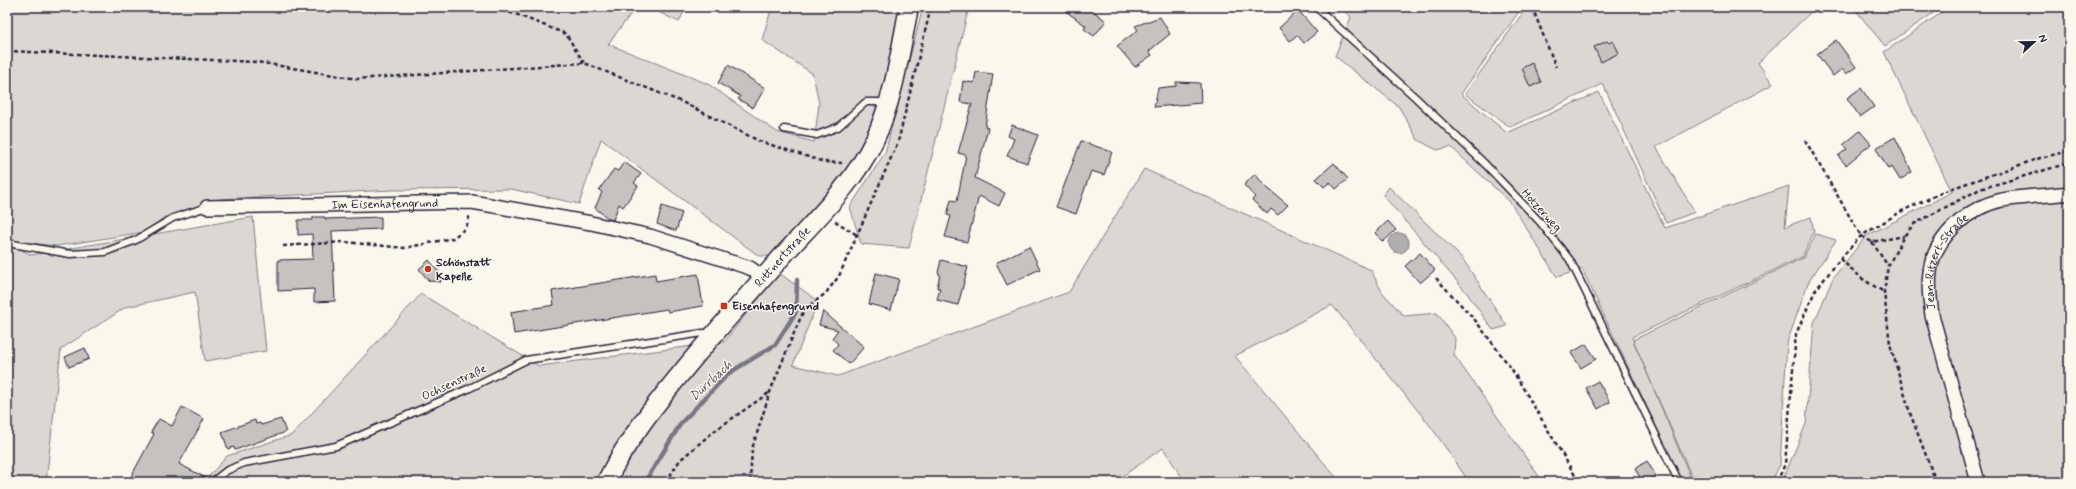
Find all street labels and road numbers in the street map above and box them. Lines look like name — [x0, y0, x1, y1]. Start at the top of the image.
street label: Hotzerweg — [1518, 186, 1565, 236]
street label: Im Eisenhafengrund — [332, 196, 438, 214]
street label: Jean-Ritzert-Straße — [1922, 210, 1972, 310]
street label: Rittnertstraße — [752, 223, 815, 291]
street label: Ochsenstraße — [419, 361, 490, 405]

